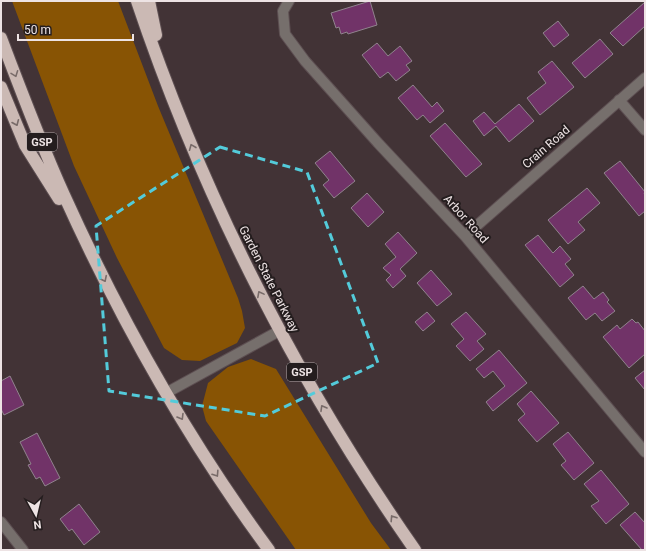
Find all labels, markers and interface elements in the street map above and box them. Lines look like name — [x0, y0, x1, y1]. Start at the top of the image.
scale bar — [18, 16, 133, 42]
text: 50 m — [24, 23, 51, 37]
one-way arrow — [11, 71, 19, 78]
one-way arrow — [11, 118, 19, 126]
street label: Crain Road — [519, 123, 573, 171]
road number: GSP — [27, 133, 57, 151]
one-way arrow — [189, 144, 197, 151]
street label: Arbor Road — [441, 192, 491, 246]
street label: Garden State Parkway — [236, 223, 302, 335]
one-way arrow — [100, 275, 107, 282]
one-way arrow — [257, 291, 265, 299]
road number: GSP — [287, 363, 317, 381]
one-way arrow — [320, 405, 328, 412]
one-way arrow — [176, 413, 183, 420]
one-way arrow — [211, 469, 218, 476]
north arrow — [16, 495, 56, 535]
one-way arrow — [390, 515, 397, 522]
text: N — [32, 517, 42, 531]

